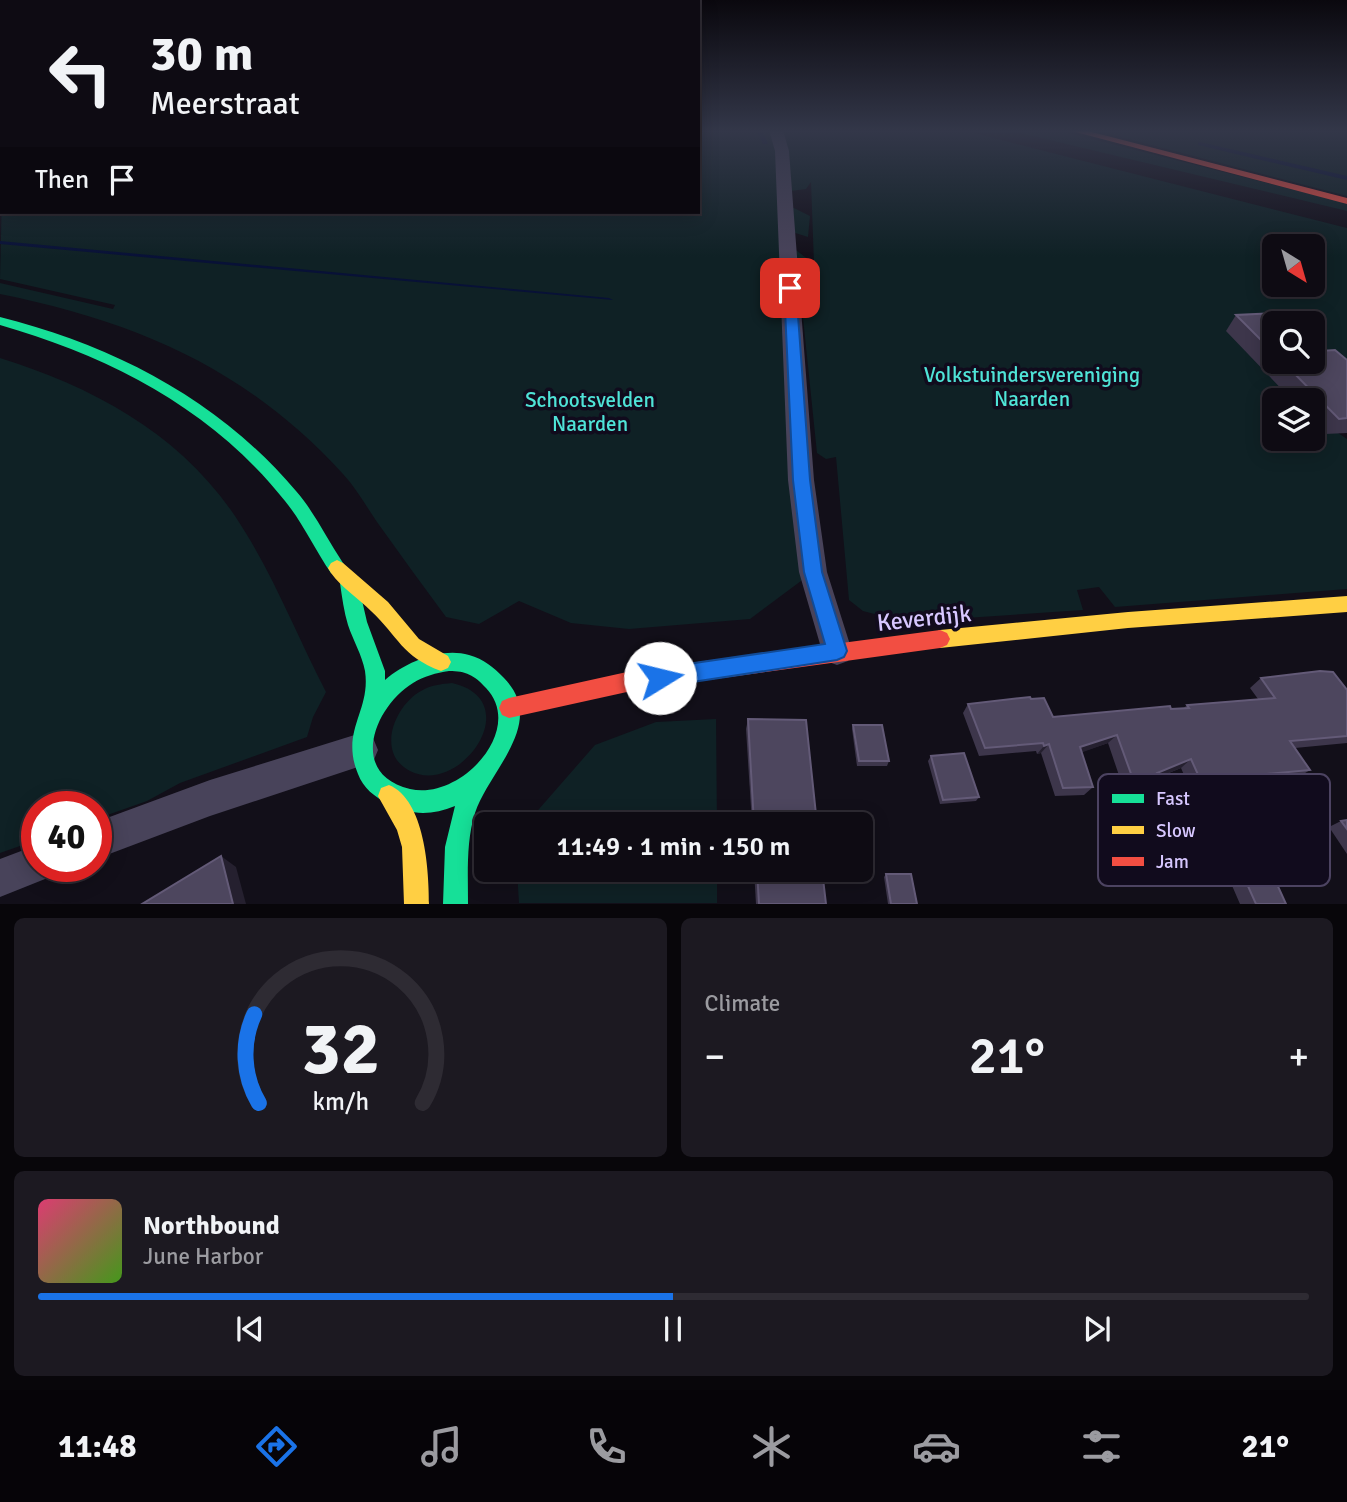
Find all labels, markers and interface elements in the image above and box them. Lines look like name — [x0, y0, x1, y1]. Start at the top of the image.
text: 30 m — [150, 24, 253, 84]
icon: left — [35, 28, 126, 119]
text: Meerstraat — [150, 84, 300, 123]
icon: arrive — [103, 161, 141, 199]
text: Then — [35, 164, 89, 196]
north arrow — [1262, 234, 1325, 298]
map controls — [1262, 234, 1325, 451]
pin — [760, 258, 820, 318]
icon: arrive — [771, 269, 809, 307]
button: search — [1262, 311, 1325, 374]
park label: Volkstuindersvereniging Naarden — [924, 362, 1140, 412]
park label: Schootsvelden Naarden — [525, 387, 655, 437]
button: layers — [1262, 388, 1325, 451]
street label: Keverdijk — [875, 598, 973, 638]
position arrow — [623, 641, 697, 715]
legend — [1098, 774, 1330, 886]
text: Fast — [1156, 787, 1190, 811]
speed limit sign: 40 — [21, 791, 112, 882]
text: Slow — [1156, 819, 1196, 843]
text: 11:49 · 1 min · 150 m — [557, 831, 790, 863]
text: Jam — [1156, 850, 1189, 874]
text: Climate — [705, 989, 780, 1018]
text: 32 — [301, 1006, 380, 1095]
text: 21° — [969, 1024, 1045, 1088]
text: − — [705, 1033, 725, 1080]
text: + — [1288, 1033, 1309, 1080]
text: km/h — [312, 1086, 369, 1117]
text: Northbound — [143, 1210, 280, 1242]
text: June Harbor — [143, 1242, 263, 1271]
icon: previous — [231, 1310, 269, 1348]
icon: pause — [654, 1310, 692, 1348]
icon: next — [1078, 1310, 1116, 1348]
icon: directions — [252, 1422, 301, 1471]
icon: music — [417, 1422, 466, 1471]
icon: phone — [582, 1422, 631, 1471]
icon: climate — [747, 1422, 796, 1471]
icon: car — [912, 1422, 961, 1471]
icon: filters — [1077, 1422, 1126, 1471]
text: 11:48 — [58, 1427, 136, 1466]
text: 21° — [1242, 1427, 1289, 1466]

